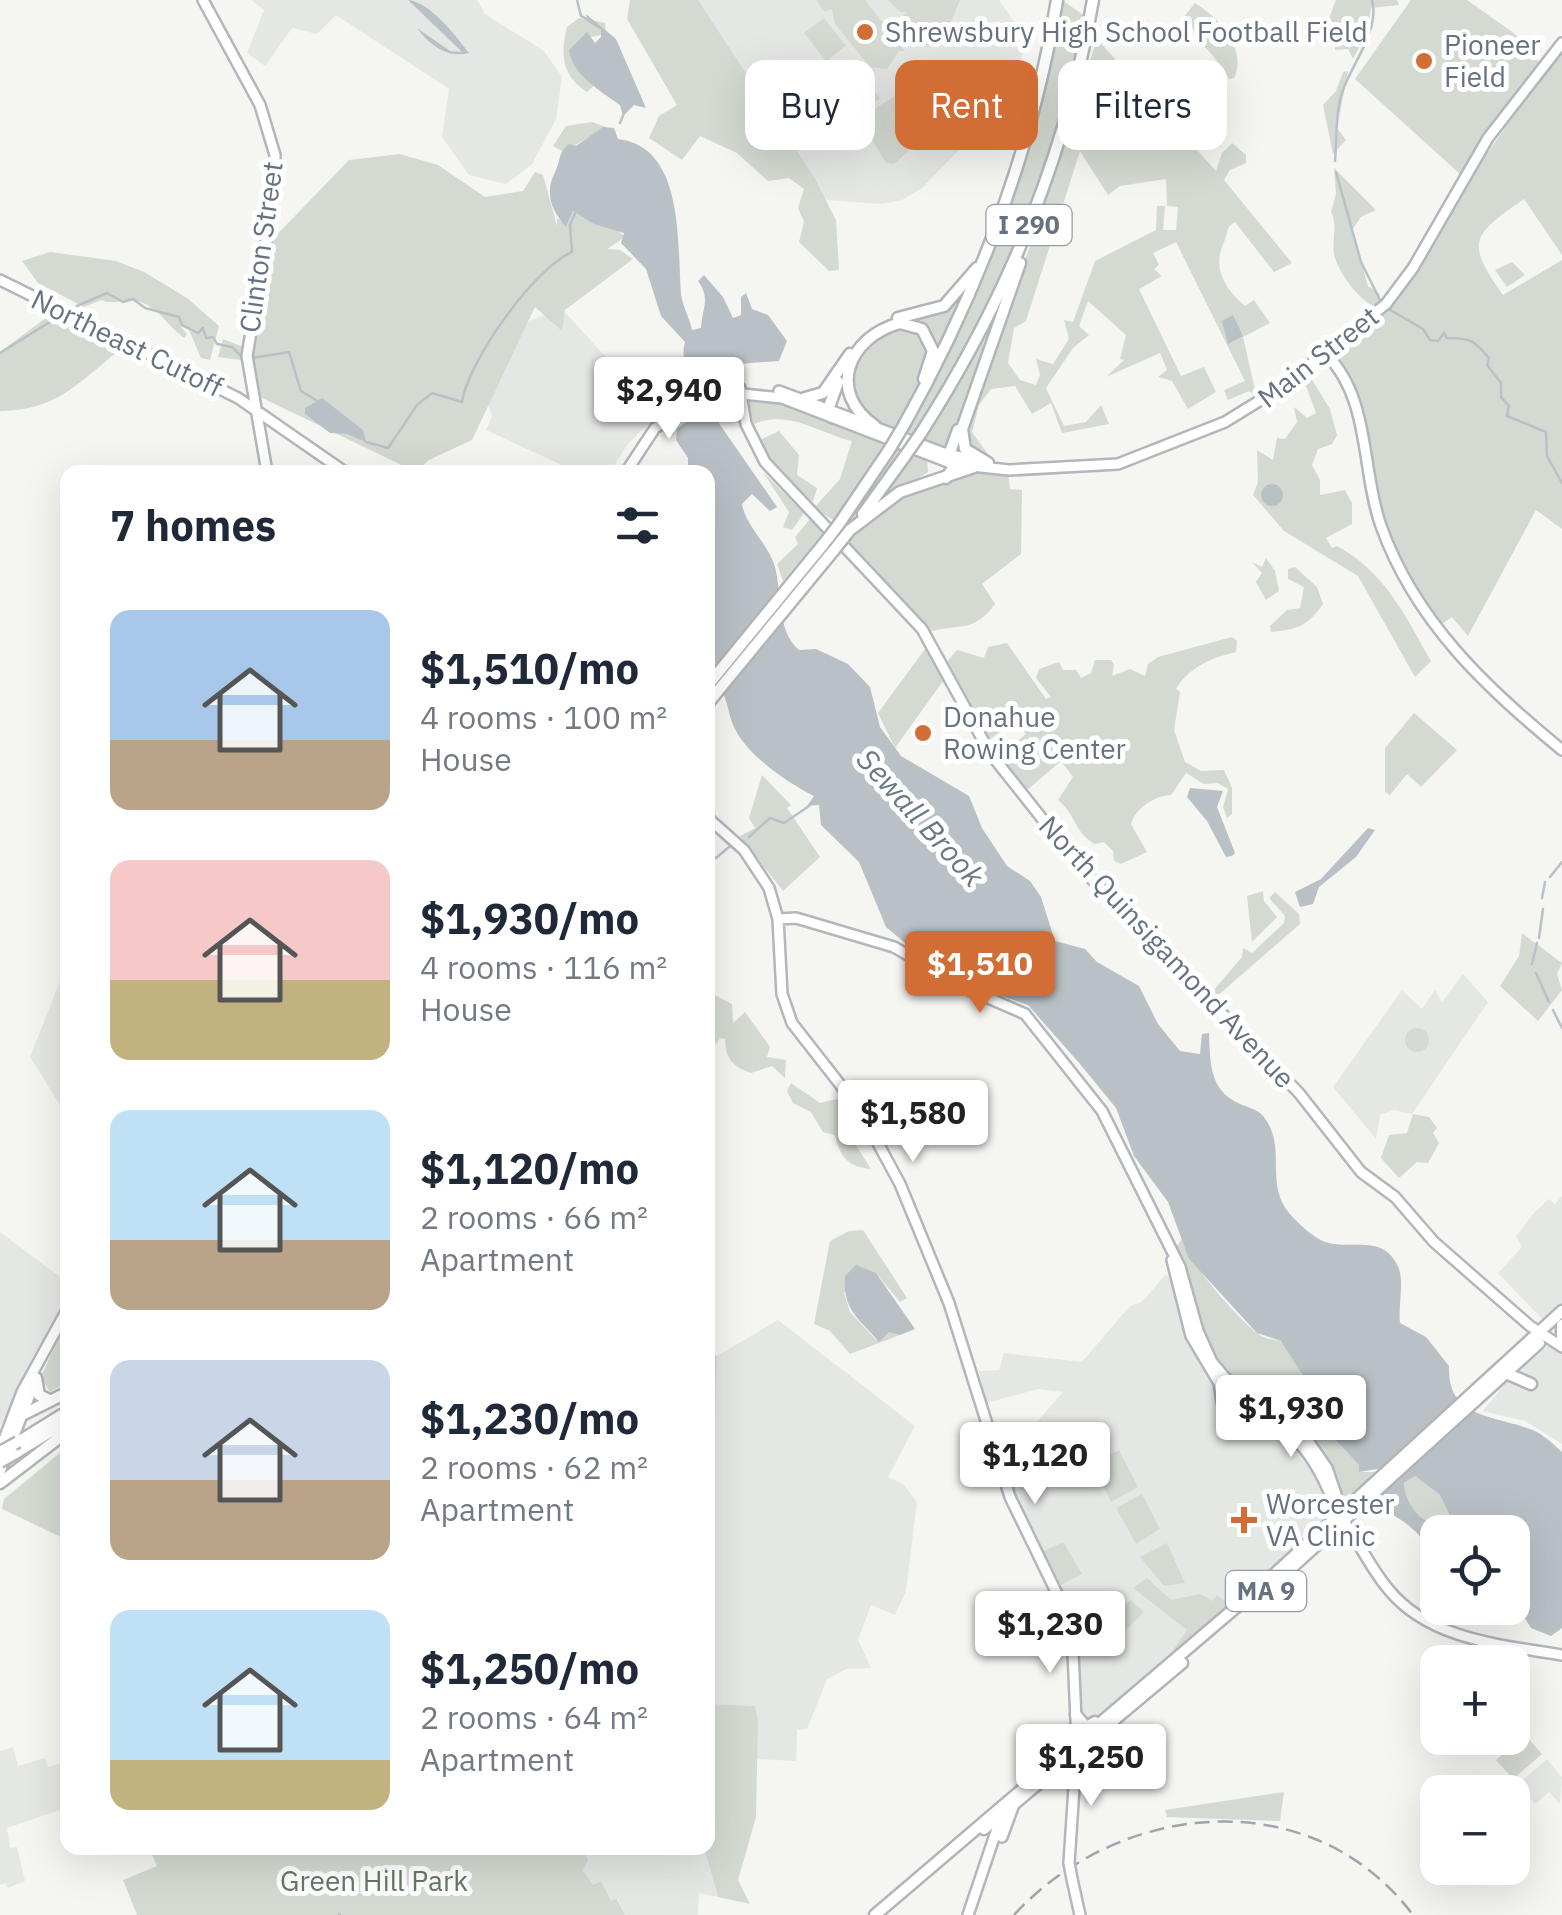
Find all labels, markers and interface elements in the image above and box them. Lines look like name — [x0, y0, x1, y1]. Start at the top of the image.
place label: Shrewsbury High School Football Field — [885, 13, 1368, 50]
marker: Shrewsbury High School Football Field — [854, 21, 876, 43]
place label: Pioneer Field — [1444, 26, 1541, 95]
marker: Pioneer Field — [1413, 50, 1435, 72]
chip: Buy — [745, 60, 875, 150]
chip: Rent — [895, 60, 1038, 150]
chip: Filters — [1058, 60, 1227, 150]
street label: Clinton Street — [230, 159, 291, 335]
road number: I 290 — [986, 205, 1072, 245]
street label: Northeast Cutoff — [25, 280, 229, 405]
street label: Main Street — [1250, 298, 1386, 416]
pin: $2,940 — [588, 357, 750, 442]
text: $2,940 — [616, 368, 722, 410]
text: 7 homes — [110, 498, 276, 553]
icon: filters — [610, 498, 665, 553]
text: $1,510/mo — [420, 641, 639, 696]
icon: home — [190, 650, 310, 770]
text: 4 rooms · 100 m² — [420, 696, 667, 738]
place label: Donahue Rowing Center — [943, 698, 1126, 767]
marker: Donahue Rowing Center — [912, 722, 934, 744]
text: House — [420, 738, 512, 780]
water label: Sewall Brook — [849, 740, 994, 895]
street label: North Quinsigamond Avenue — [1031, 808, 1303, 1096]
text: $1,930/mo — [420, 891, 639, 946]
icon: home — [190, 900, 310, 1020]
pin: $1,510 — [899, 931, 1061, 1016]
text: $1,510 — [927, 942, 1033, 984]
text: 4 rooms · 116 m² — [420, 946, 667, 988]
text: House — [420, 988, 512, 1030]
pin: $1,580 — [832, 1080, 994, 1165]
text: $1,580 — [860, 1091, 966, 1133]
text: $1,120/mo — [420, 1141, 639, 1196]
icon: home — [190, 1150, 310, 1270]
text: 2 rooms · 66 m² — [420, 1196, 648, 1238]
text: Apartment — [420, 1238, 574, 1280]
pin: $1,930 — [1210, 1375, 1372, 1460]
text: $1,930 — [1238, 1386, 1344, 1428]
text: $1,230/mo — [420, 1391, 639, 1446]
icon: home — [190, 1400, 310, 1520]
pin: $1,120 — [954, 1422, 1116, 1507]
text: $1,120 — [982, 1433, 1088, 1475]
text: 2 rooms · 62 m² — [420, 1446, 648, 1488]
place label: Worcester VA Clinic — [1266, 1485, 1394, 1554]
text: Apartment — [420, 1488, 574, 1530]
marker: Worcester VA Clinic — [1231, 1507, 1257, 1533]
map controls — [1420, 1515, 1530, 1885]
button: locate — [1420, 1515, 1530, 1625]
road number: MA 9 — [1226, 1571, 1306, 1611]
pin: $1,230 — [969, 1591, 1131, 1676]
text: $1,230 — [997, 1602, 1103, 1644]
text: $1,250/mo — [420, 1641, 639, 1696]
button: + — [1420, 1645, 1530, 1755]
icon: home — [190, 1650, 310, 1770]
text: 2 rooms · 64 m² — [420, 1696, 648, 1738]
pin: $1,250 — [1010, 1724, 1172, 1809]
text: $1,250 — [1038, 1735, 1144, 1777]
text: Apartment — [420, 1738, 574, 1780]
button: − — [1420, 1775, 1530, 1885]
park label: Green Hill Park — [280, 1862, 468, 1899]

